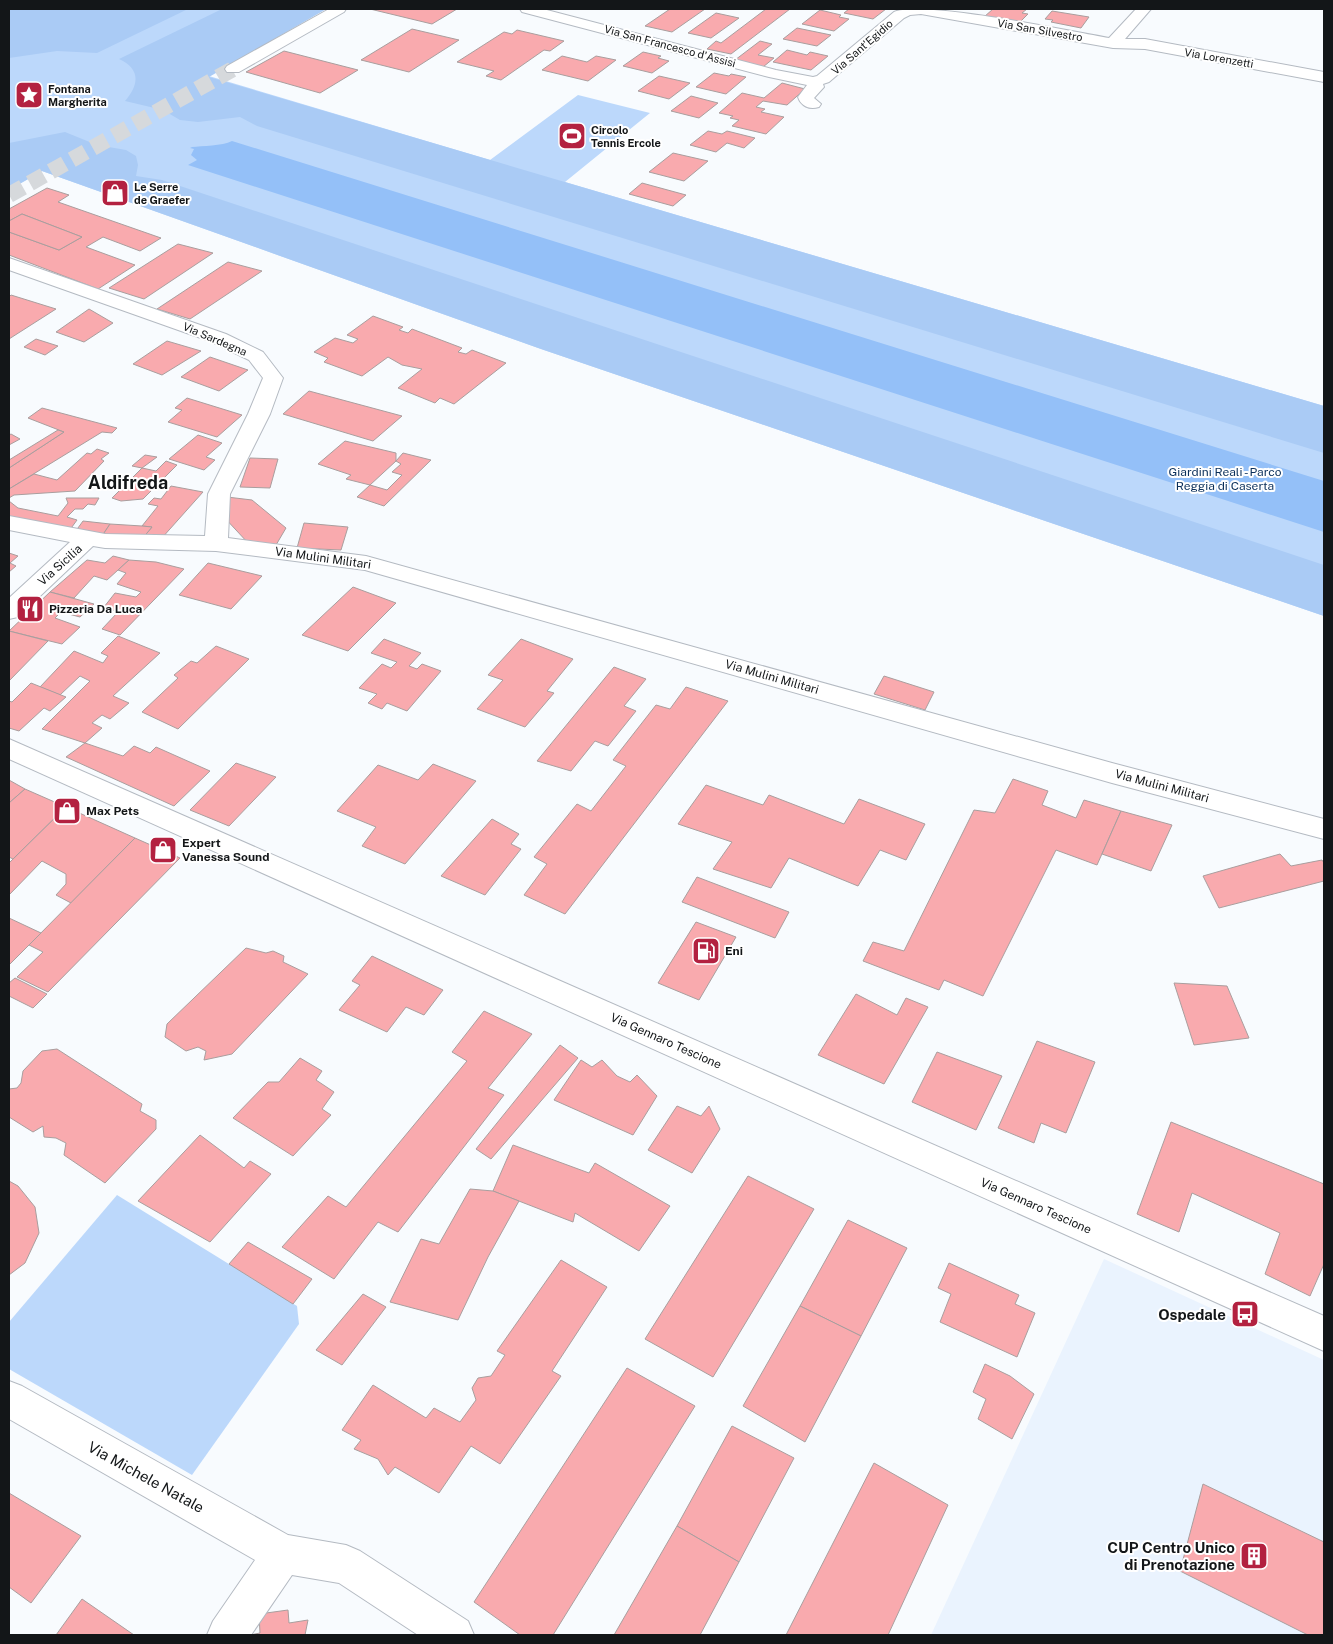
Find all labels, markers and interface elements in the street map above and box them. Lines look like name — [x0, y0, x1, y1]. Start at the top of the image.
street label: Via Sant'Egidio — [829, 17, 895, 77]
street label: Via San Silvestro — [996, 17, 1084, 43]
street label: Via San Francesco d'Assisi — [603, 23, 737, 69]
street label: Via Lorenzetti — [1184, 46, 1254, 70]
place icon: Fontana Margherita — [14, 80, 44, 110]
place label: Fontana Margherita — [48, 83, 107, 108]
sports icon: Circolo Tennis Ercole — [557, 121, 587, 151]
place label: Circolo Tennis Ercole — [591, 124, 661, 149]
shop icon: Le Serre de Graefer — [100, 178, 130, 208]
place label: Le Serre de Graefer — [134, 181, 190, 206]
street label: Via Sardegna — [181, 320, 249, 358]
park label: Giardini Reali - Parco Reggia di Caserta — [1169, 465, 1282, 493]
district label: Aldifreda — [88, 472, 168, 493]
street label: Via Sicilia — [35, 542, 85, 588]
street label: Via Mulini Militari — [274, 544, 372, 572]
restaurant icon: Pizzeria Da Luca — [15, 594, 45, 624]
place label: Pizzeria Da Luca — [49, 602, 142, 616]
street label: Via Mulini Militari — [724, 657, 820, 697]
street label: Via Mulini Militari — [1113, 767, 1211, 805]
shop icon: Max Pets — [52, 796, 82, 826]
place label: Max Pets — [86, 804, 139, 818]
shop icon: Expert Vanessa Sound — [148, 835, 178, 865]
place label: Expert Vanessa Sound — [182, 836, 269, 864]
fuel station icon: Eni — [691, 936, 721, 966]
place label: Eni — [725, 944, 743, 958]
street label: Via Gennaro Tescione — [608, 1010, 724, 1072]
street label: Via Gennaro Tescione — [978, 1175, 1094, 1237]
bus stop icon: Ospedale — [1230, 1299, 1260, 1329]
place label: Ospedale — [1158, 1306, 1226, 1323]
street label: Via Michele Natale — [85, 1438, 207, 1516]
place label: CUP Centro Unico di Prenotazione — [1107, 1539, 1235, 1573]
building icon: CUP Centro Unico di Prenotazione — [1239, 1541, 1269, 1571]

